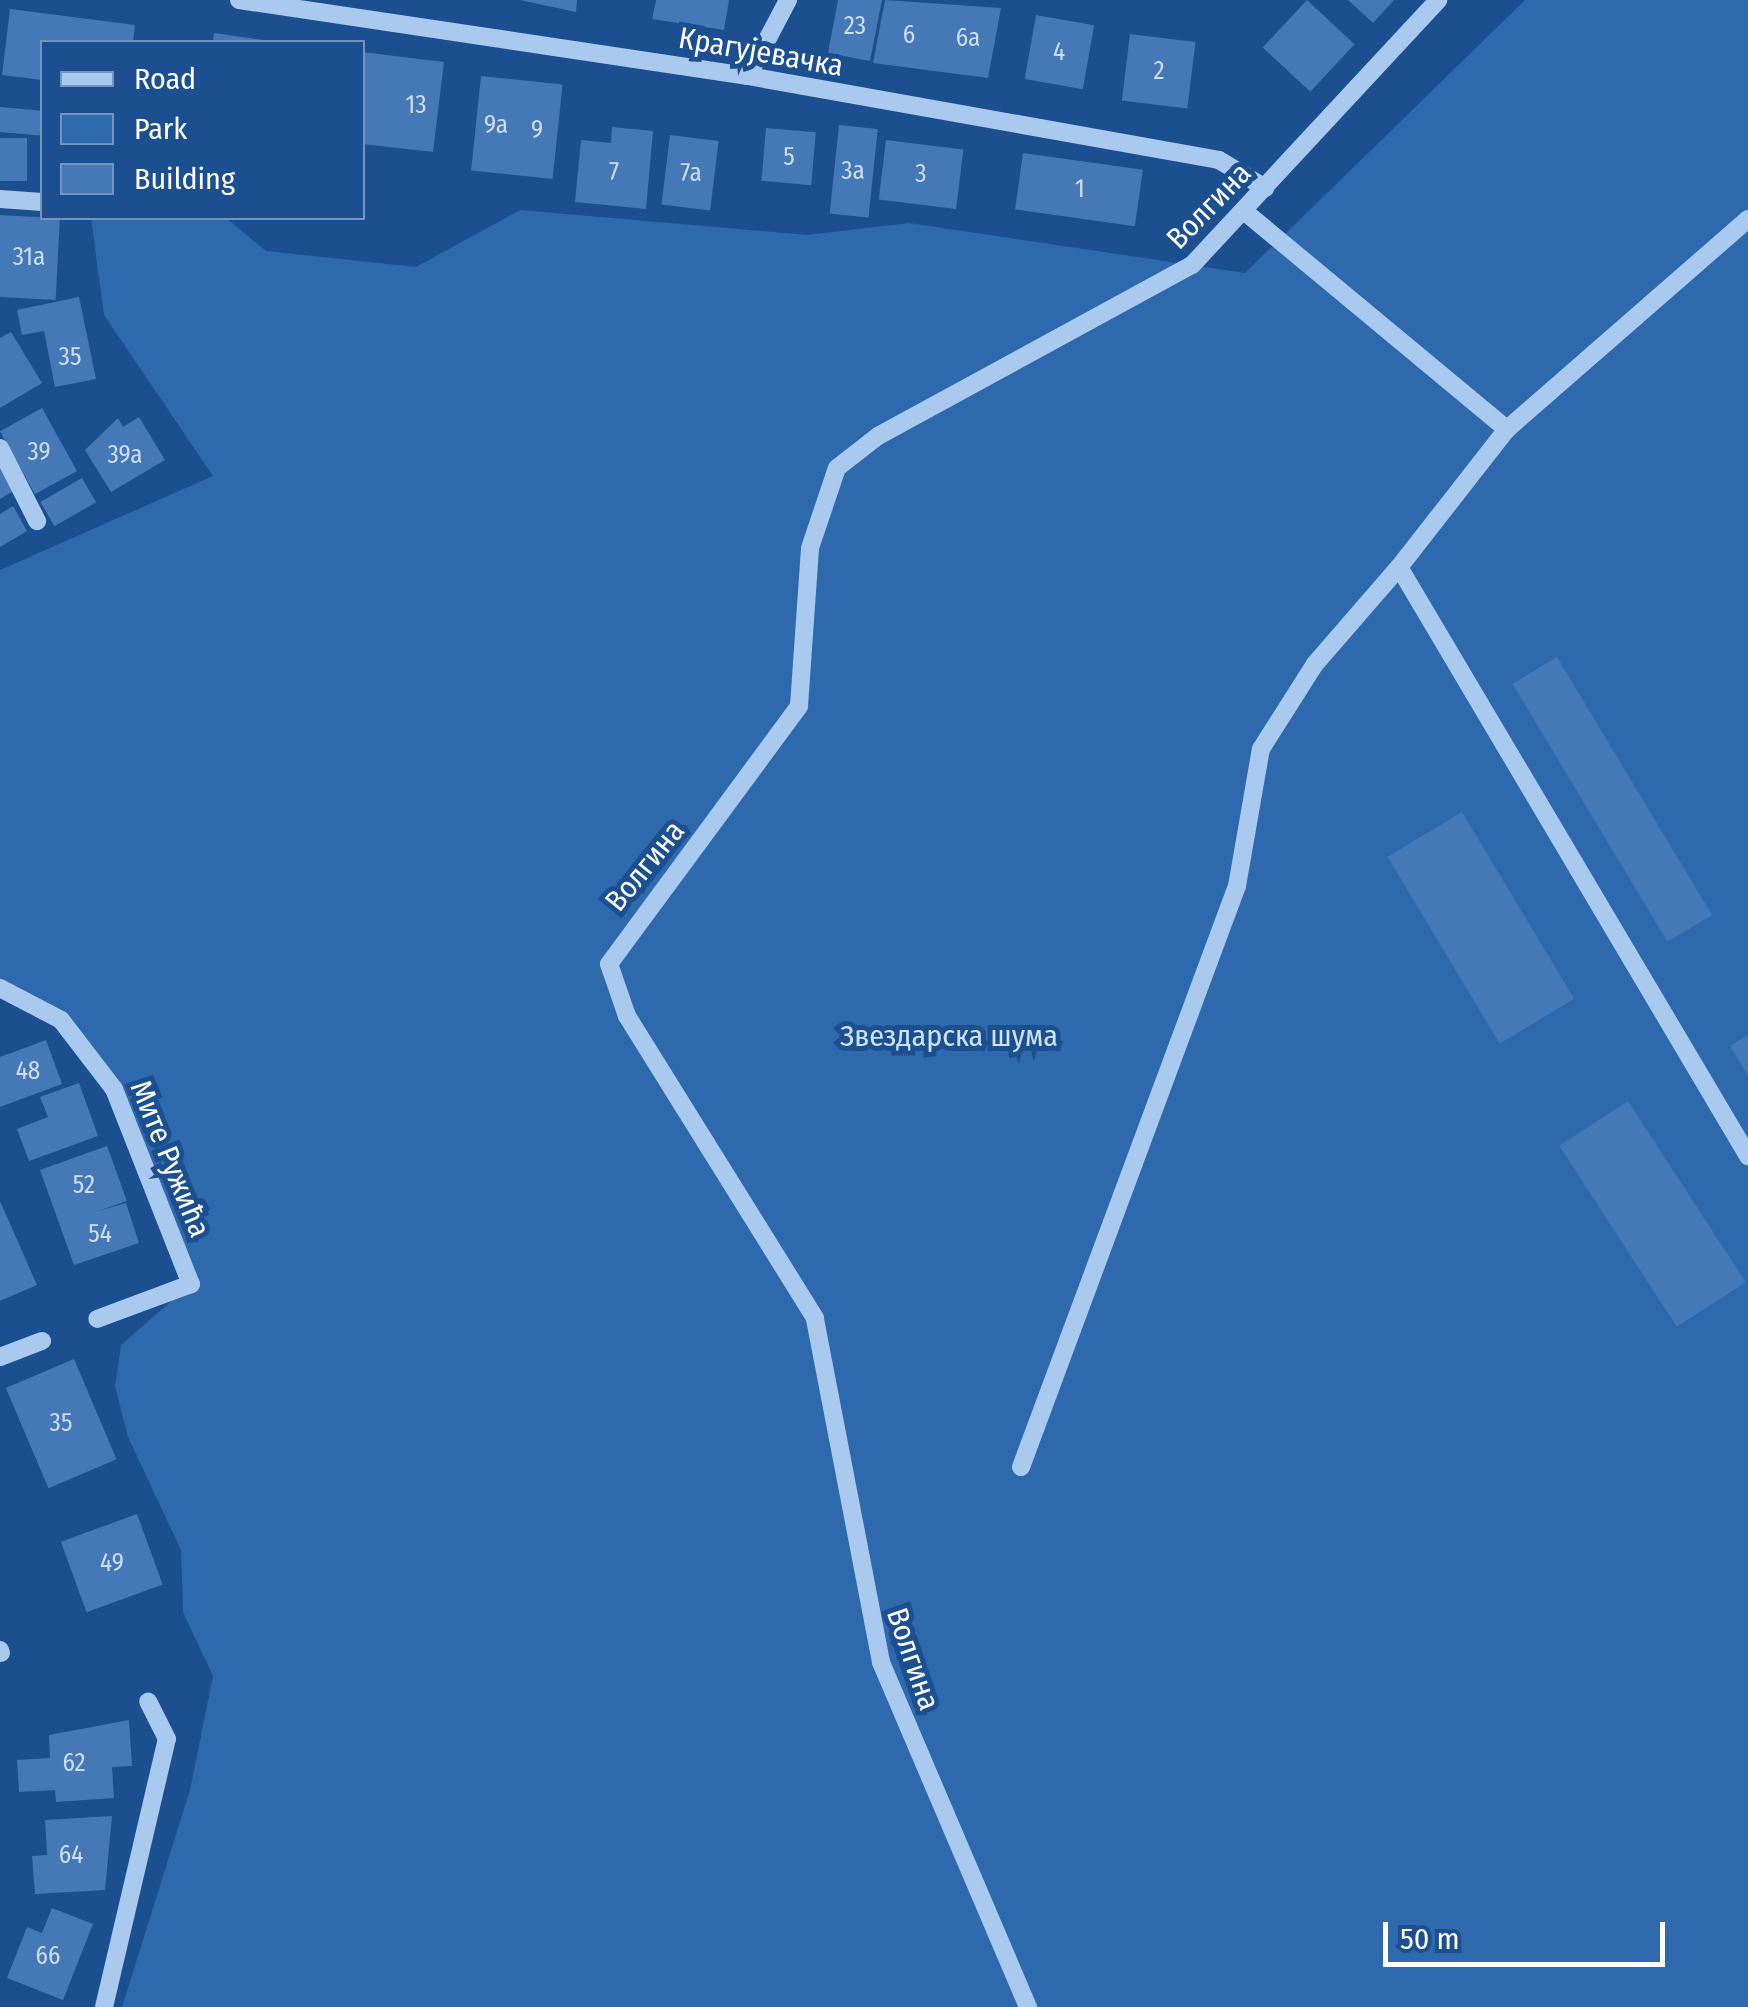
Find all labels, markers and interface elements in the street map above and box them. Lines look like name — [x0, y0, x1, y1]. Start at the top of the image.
house number: 23 — [844, 11, 866, 41]
street label: Крагујевачка — [676, 20, 846, 84]
house number: 6 — [903, 20, 915, 50]
house number: 6a — [956, 23, 980, 53]
house number: 4 — [1053, 37, 1065, 67]
legend — [40, 40, 365, 220]
house number: 2 — [1153, 56, 1165, 86]
text: Road — [134, 61, 196, 97]
house number: 13 — [405, 90, 427, 120]
house number: 9a — [484, 110, 508, 140]
text: Park — [134, 111, 187, 147]
house number: 9 — [531, 115, 543, 145]
house number: 5 — [783, 142, 795, 172]
street label: Волгина — [1159, 155, 1259, 257]
house number: 3a — [841, 156, 865, 186]
house number: 7 — [609, 157, 619, 187]
house number: 7a — [680, 158, 702, 188]
house number: 3 — [915, 159, 927, 189]
text: Building — [134, 161, 235, 197]
house number: 1 — [1075, 174, 1085, 204]
house number: 31a — [13, 242, 45, 272]
house number: 35 — [59, 342, 81, 372]
house number: 39 — [27, 437, 51, 467]
house number: 39a — [107, 440, 143, 470]
street label: Волгина — [598, 814, 692, 918]
park label: Звездарска шума — [840, 1018, 1058, 1054]
house number: 48 — [16, 1056, 40, 1086]
street label: Мите Ружића — [122, 1075, 218, 1243]
house number: 52 — [73, 1170, 95, 1200]
house number: 54 — [88, 1219, 112, 1249]
house number: 35 — [50, 1408, 72, 1438]
house number: 49 — [100, 1548, 124, 1578]
street label: Волгина — [879, 1603, 947, 1715]
house number: 62 — [62, 1748, 86, 1778]
house number: 64 — [59, 1840, 83, 1870]
scale bar — [1388, 1902, 1670, 1964]
text: 50 m — [1400, 1921, 1460, 1957]
house number: 66 — [36, 1941, 60, 1971]

